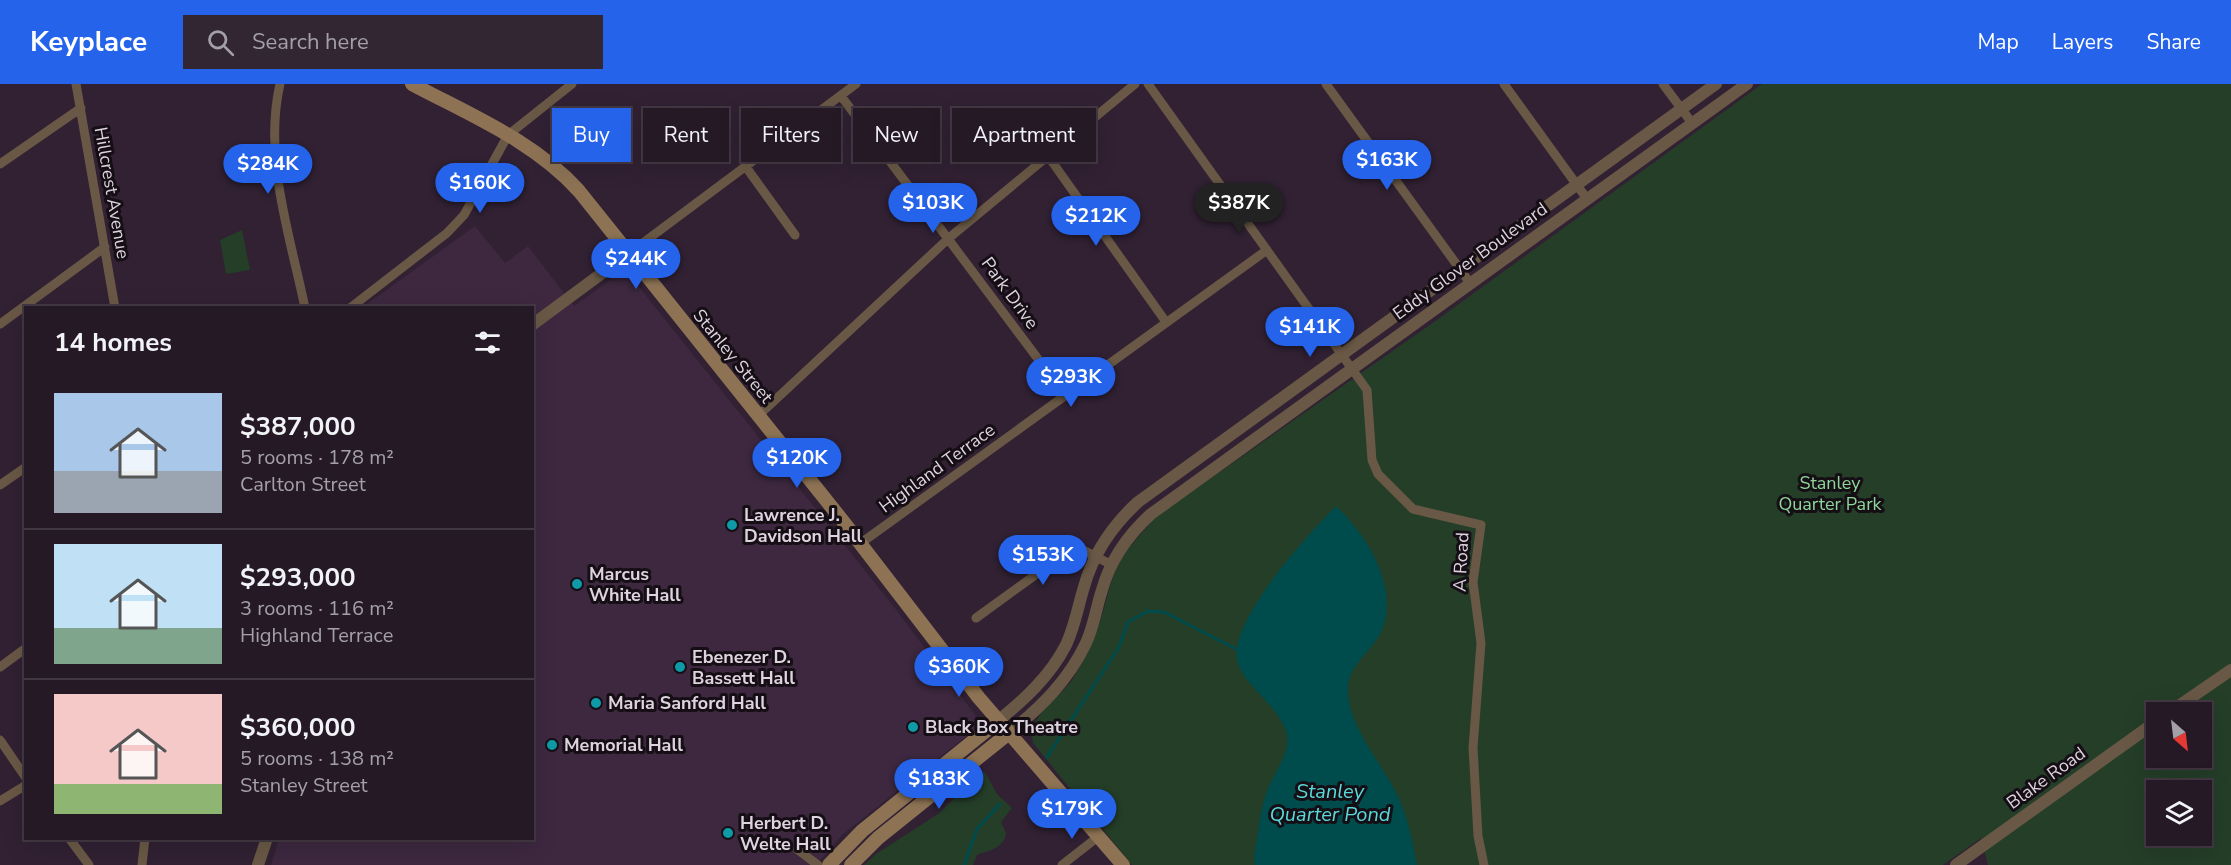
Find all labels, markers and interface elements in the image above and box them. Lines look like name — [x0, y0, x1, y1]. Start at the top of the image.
search box — [183, 15, 603, 69]
text: Keyplace — [30, 23, 147, 61]
icon: search — [204, 26, 237, 59]
text: Search here — [252, 27, 369, 57]
text: Map — [1977, 28, 2019, 56]
text: Layers — [2052, 28, 2113, 56]
text: Share — [2146, 28, 2201, 56]
chip: Buy — [552, 108, 631, 162]
chip: Rent — [643, 108, 729, 162]
chip: Filters — [741, 108, 841, 162]
chip: New — [853, 108, 940, 162]
chip: Apartment — [952, 108, 1096, 162]
street label: Hillcrest Avenue — [89, 125, 135, 261]
pin: $163K — [1345, 140, 1429, 191]
pin: $284K — [226, 144, 310, 195]
text: $163K — [1356, 146, 1418, 173]
text: $284K — [237, 150, 299, 177]
pin: $160K — [438, 163, 522, 214]
text: $160K — [449, 169, 511, 196]
pin: $103K — [891, 183, 975, 234]
pin: $387K — [1197, 183, 1281, 234]
text: $103K — [902, 189, 964, 216]
text: $387K — [1208, 189, 1270, 216]
pin: $212K — [1054, 196, 1138, 247]
street label: Eddy Glover Boulevard — [1388, 197, 1552, 325]
text: $212K — [1065, 202, 1127, 229]
pin: $244K — [594, 239, 678, 290]
text: $244K — [605, 245, 667, 272]
street label: Park Drive — [976, 252, 1044, 334]
street label: Stanley Street — [688, 304, 779, 409]
pin: $141K — [1268, 307, 1352, 358]
text: $141K — [1279, 313, 1341, 340]
text: 14 homes — [54, 325, 172, 360]
icon: filters — [471, 326, 504, 359]
pin: $293K — [1029, 357, 1113, 408]
text: $293K — [1040, 363, 1102, 390]
text: $387,000 — [240, 409, 356, 444]
icon: home — [102, 417, 174, 489]
street label: Highland Terrace — [874, 418, 1000, 518]
pin: $120K — [755, 438, 839, 489]
text: 5 rooms · 178 m² — [240, 444, 394, 471]
text: $120K — [766, 444, 828, 471]
text: Carlton Street — [240, 471, 366, 498]
park label: Stanley Quarter Park — [1778, 471, 1883, 516]
place label: Lawrence J. Davidson Hall — [744, 503, 862, 548]
marker: Lawrence J. Davidson Hall — [725, 518, 739, 532]
street label: A Road — [1447, 532, 1475, 592]
pin: $153K — [1001, 535, 1085, 586]
text: $153K — [1012, 541, 1074, 568]
text: $293,000 — [240, 560, 356, 595]
place label: Marcus White Hall — [589, 562, 681, 607]
icon: home — [102, 568, 174, 640]
marker: Marcus White Hall — [570, 577, 584, 591]
text: 3 rooms · 116 m² — [240, 595, 394, 622]
text: Highland Terrace — [240, 622, 393, 649]
place label: Ebenezer D. Bassett Hall — [692, 645, 795, 690]
pin: $360K — [917, 647, 1001, 698]
text: $360K — [928, 653, 990, 680]
marker: Ebenezer D. Bassett Hall — [673, 660, 687, 674]
place label: Maria Sanford Hall — [608, 691, 766, 715]
marker: Maria Sanford Hall — [589, 696, 603, 710]
north arrow — [2146, 702, 2212, 768]
map controls — [2146, 702, 2212, 846]
text: $360,000 — [240, 710, 356, 745]
place label: Black Box Theatre — [925, 715, 1078, 739]
icon: home — [102, 718, 174, 790]
marker: Black Box Theatre — [906, 720, 920, 734]
place label: Memorial Hall — [564, 733, 683, 757]
marker: Memorial Hall — [545, 738, 559, 752]
street label: Blake Road — [2002, 741, 2090, 815]
text: 5 rooms · 138 m² — [240, 745, 394, 772]
pin: $183K — [897, 759, 981, 810]
text: $183K — [908, 765, 970, 792]
text: Stanley Street — [240, 772, 368, 799]
water label: Stanley Quarter Pond — [1269, 778, 1391, 828]
button: layers — [2146, 780, 2212, 846]
pin: $179K — [1030, 789, 1114, 840]
text: $179K — [1041, 795, 1103, 822]
place label: Herbert D. Welte Hall — [740, 811, 831, 856]
marker: Herbert D. Welte Hall — [721, 826, 735, 840]

